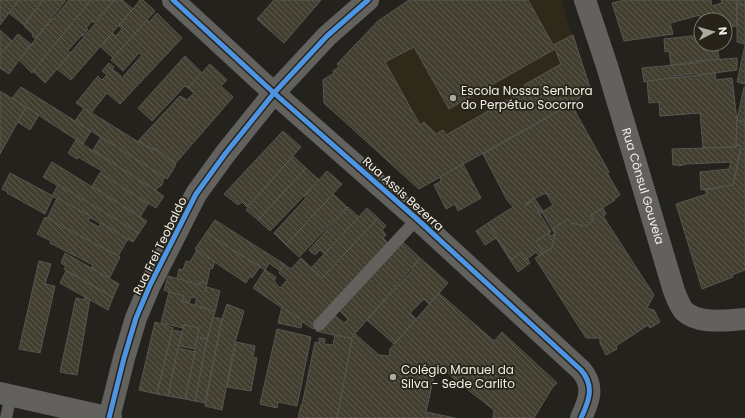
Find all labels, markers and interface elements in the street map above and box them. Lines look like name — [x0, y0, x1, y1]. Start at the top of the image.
north arrow — [693, 12, 733, 52]
text: N — [715, 26, 731, 36]
place label: Escola Nossa Senhora do Perpétuo Socorro — [461, 82, 593, 113]
marker: Escola Nossa Senhora do Perpétuo Socorro — [448, 93, 458, 103]
street label: Rua Cônsul Gouveia — [618, 126, 669, 247]
street label: Rua Assis Bezerra — [359, 152, 448, 235]
street label: Rua Frei Teobaldo — [128, 194, 191, 298]
place label: Colégio Manuel da Silva - Sede Carlito — [401, 361, 515, 392]
marker: Colégio Manuel da Silva - Sede Carlito — [388, 372, 398, 382]

